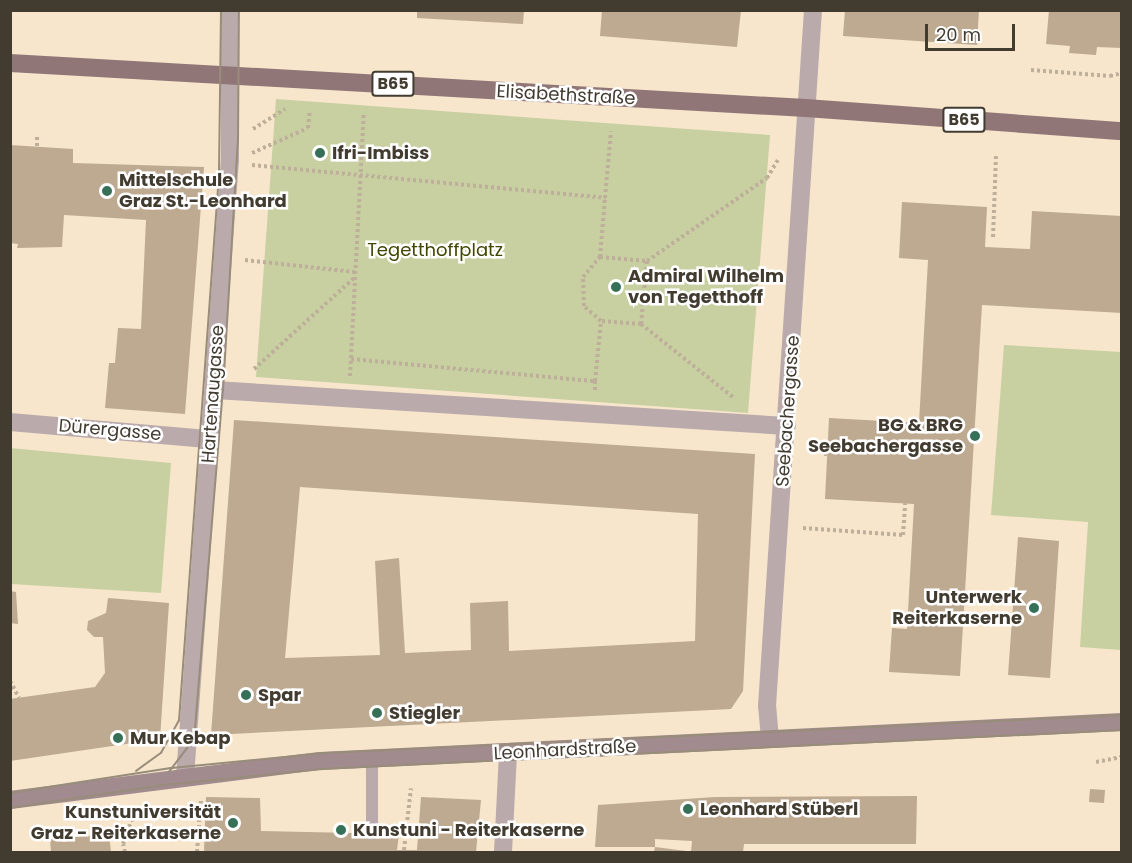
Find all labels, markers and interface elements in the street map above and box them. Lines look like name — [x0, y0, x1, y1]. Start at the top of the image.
scale bar — [928, 12, 1018, 50]
text: 20 m — [936, 22, 981, 47]
road number: B65 — [370, 71, 416, 97]
street label: Elisabethstraße — [496, 81, 636, 109]
road number: B65 — [942, 107, 986, 133]
place label: Ifri-Imbiss — [332, 142, 429, 164]
marker: Ifri-Imbiss — [313, 146, 327, 160]
place label: Mittelschule Graz St.-Leonhard — [119, 170, 287, 213]
marker: Mittelschule Graz St.-Leonhard — [100, 184, 114, 198]
park label: Tegetthoffplatz — [367, 239, 503, 261]
place label: Admiral Wilhelm von Tegetthoff — [628, 266, 784, 308]
marker: Admiral Wilhelm von Tegetthoff — [609, 280, 623, 294]
street label: Hartenaugasse — [197, 324, 229, 464]
street label: Seebachergasse — [772, 335, 804, 487]
street label: Dürergasse — [58, 415, 162, 445]
place label: BG & BRG Seebachergasse — [808, 415, 963, 458]
marker: BG & BRG Seebachergasse — [968, 429, 982, 443]
place label: Unterwerk Reiterkaserne — [892, 587, 1022, 630]
marker: Unterwerk Reiterkaserne — [1027, 601, 1041, 615]
place label: Spar — [258, 684, 301, 706]
marker: Spar — [239, 688, 253, 702]
place label: Stiegler — [389, 702, 460, 724]
marker: Stiegler — [370, 706, 384, 720]
place label: Mur Kebap — [130, 727, 230, 749]
marker: Mur Kebap — [111, 731, 125, 745]
street label: Leonhardstraße — [493, 735, 637, 765]
place label: Leonhard Stüberl — [700, 798, 858, 820]
place label: Kunstuniversität Graz - Reiterkaserne — [31, 802, 221, 844]
marker: Leonhard Stüberl — [681, 802, 695, 816]
marker: Kunstuniversität Graz - Reiterkaserne — [226, 816, 240, 830]
place label: Kunstuni - Reiterkaserne — [353, 819, 584, 841]
marker: Kunstuni - Reiterkaserne — [334, 823, 348, 837]

